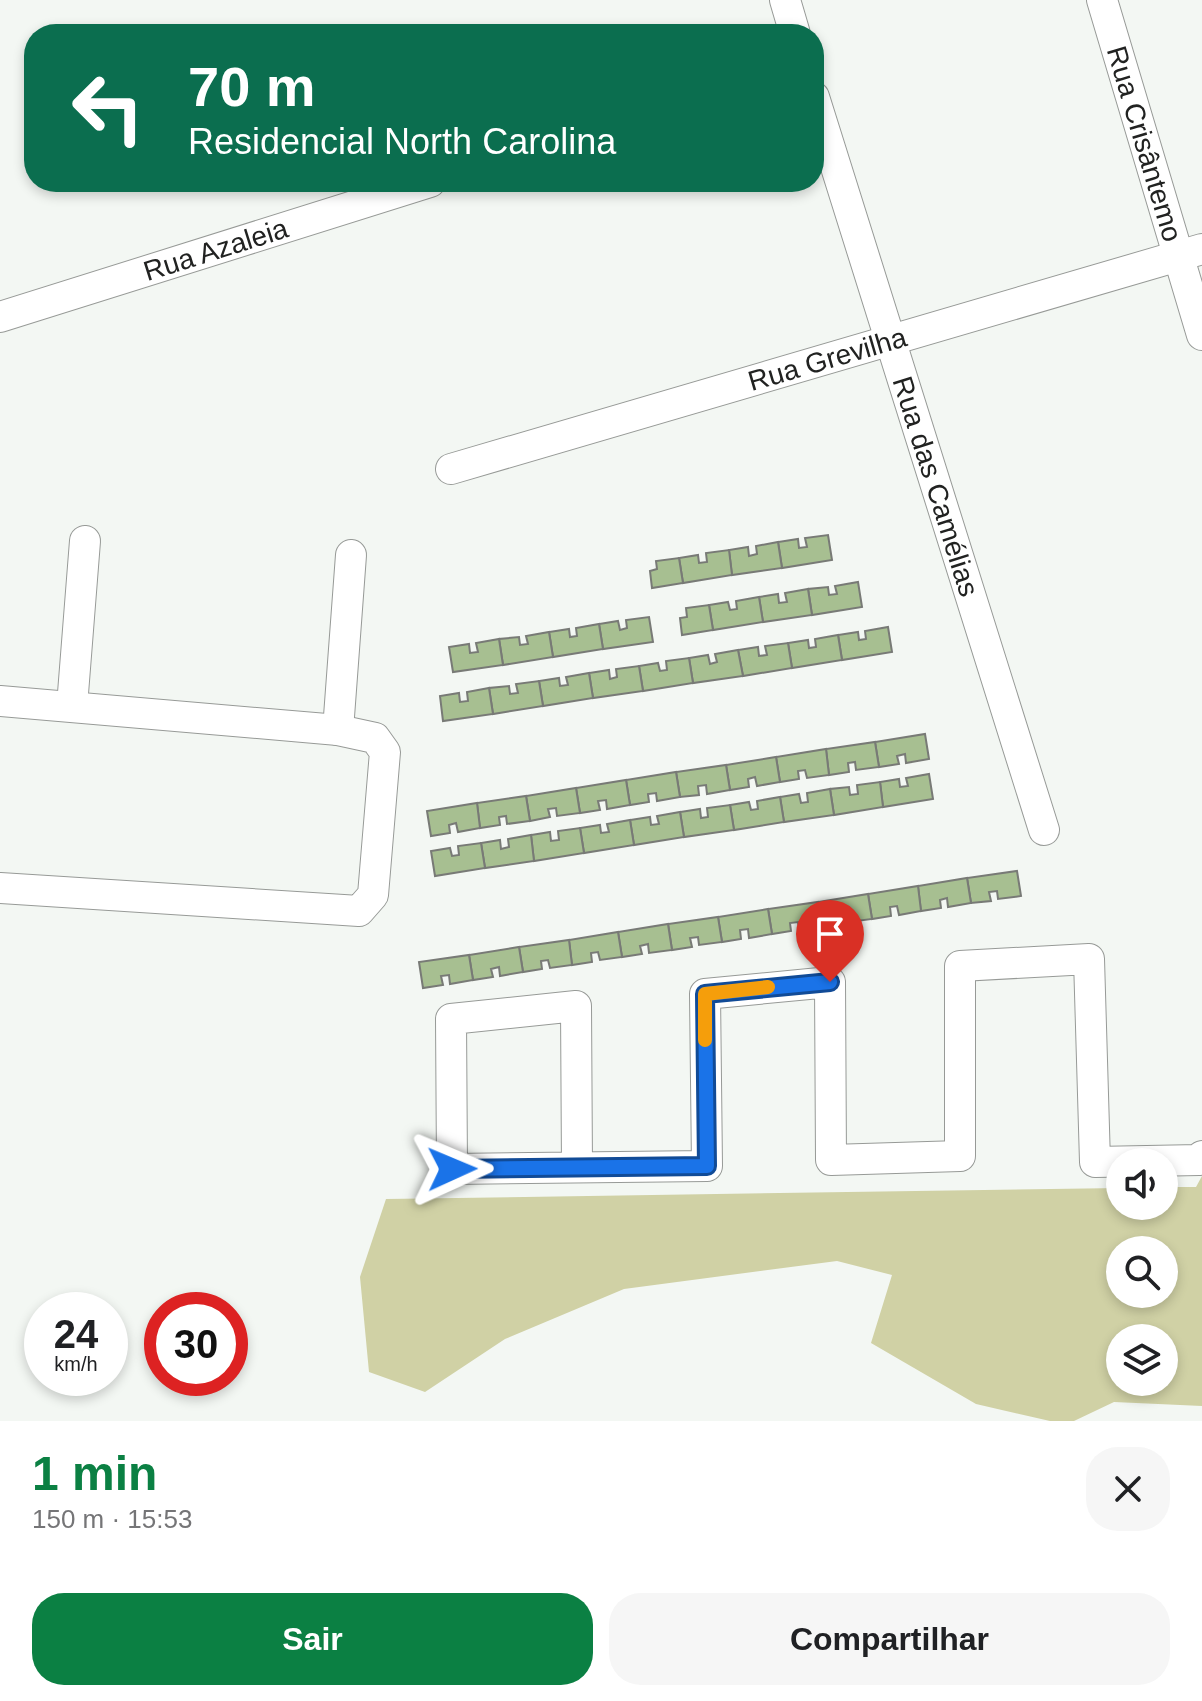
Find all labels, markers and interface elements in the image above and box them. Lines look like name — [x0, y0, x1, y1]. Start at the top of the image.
street label: Rua Crisântemo — [1101, 42, 1189, 245]
text: 70 m — [188, 55, 316, 118]
icon: left — [56, 56, 160, 160]
text: Residencial North Carolina — [188, 121, 616, 162]
street label: Rua Azaleia — [140, 212, 292, 286]
street label: Rua Grevilha — [744, 321, 910, 397]
street label: Rua das Camélias — [887, 372, 985, 600]
pin — [796, 900, 864, 982]
icon: arrive — [808, 912, 852, 956]
position arrow — [410, 1127, 494, 1211]
map controls — [1106, 1148, 1178, 1396]
button: sound — [1106, 1148, 1178, 1220]
button: search — [1106, 1236, 1178, 1308]
speed limit sign: 30 — [144, 1292, 248, 1396]
text: 24 — [54, 1312, 98, 1356]
button: layers — [1106, 1324, 1178, 1396]
text: km/h — [54, 1353, 98, 1375]
text: 1 min — [32, 1447, 157, 1500]
button: close — [1086, 1447, 1170, 1531]
text: 150 m · 15:53 — [32, 1504, 192, 1534]
button: Sair — [32, 1593, 593, 1685]
button: Compartilhar — [609, 1593, 1170, 1685]

